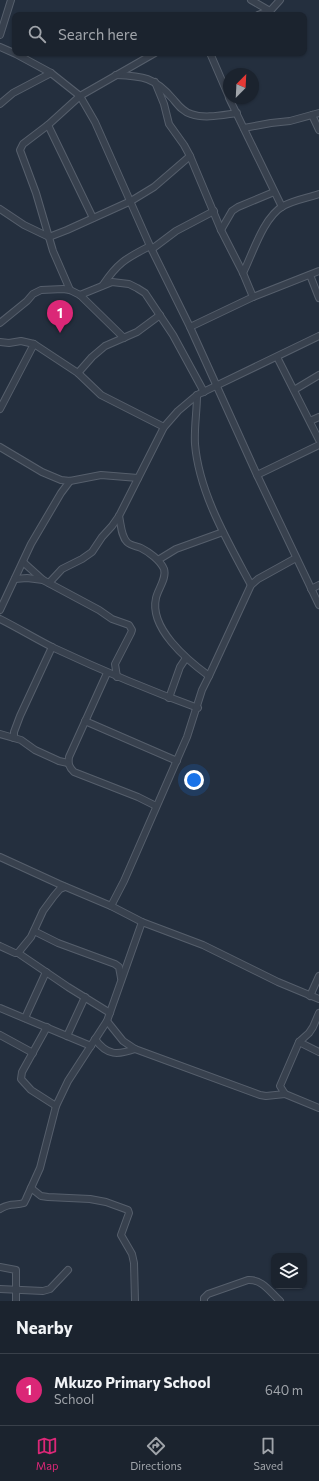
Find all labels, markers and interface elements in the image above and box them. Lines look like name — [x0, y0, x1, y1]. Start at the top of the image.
search box — [12, 12, 307, 56]
icon: search — [26, 23, 48, 45]
text: Search here — [58, 25, 137, 43]
north arrow — [223, 68, 259, 104]
pin: 1 — [47, 300, 73, 333]
your location — [184, 770, 204, 790]
map controls — [271, 1253, 307, 1289]
button: layers — [271, 1253, 307, 1289]
text: Nearby — [16, 1317, 73, 1338]
text: Mkuzo Primary School — [54, 1373, 210, 1391]
text: 1 — [26, 1382, 32, 1398]
text: 640 m — [265, 1382, 303, 1398]
text: School — [54, 1391, 94, 1407]
tab: Map — [36, 1435, 59, 1472]
tab: Directions — [130, 1435, 182, 1472]
tab: Saved — [253, 1435, 283, 1472]

